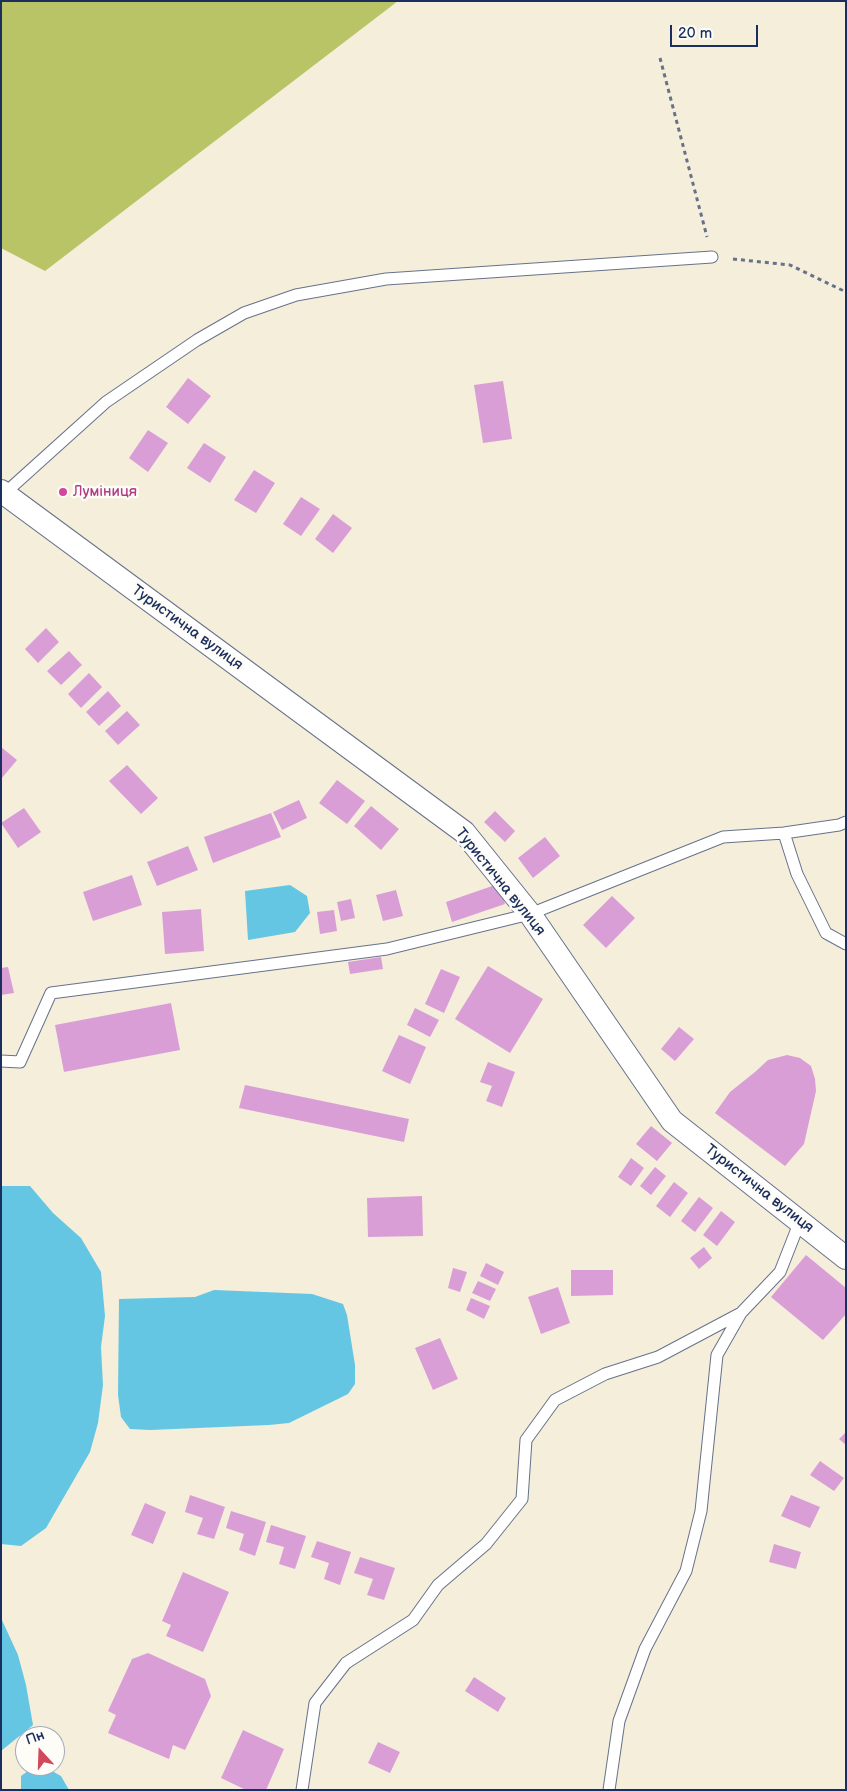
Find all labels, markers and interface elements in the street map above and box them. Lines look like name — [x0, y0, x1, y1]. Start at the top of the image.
scale bar — [672, 15, 760, 47]
text: 20 m — [678, 24, 712, 43]
place label: Луміниця — [73, 483, 137, 501]
marker: Луміниця — [57, 486, 69, 498]
street label: Туристична вулиця — [128, 582, 246, 674]
street label: Туристична вулиця — [451, 825, 549, 939]
street label: Туристична вулиця — [701, 1141, 817, 1237]
north arrow — [15, 1726, 65, 1776]
text: Пн — [23, 1726, 47, 1749]

